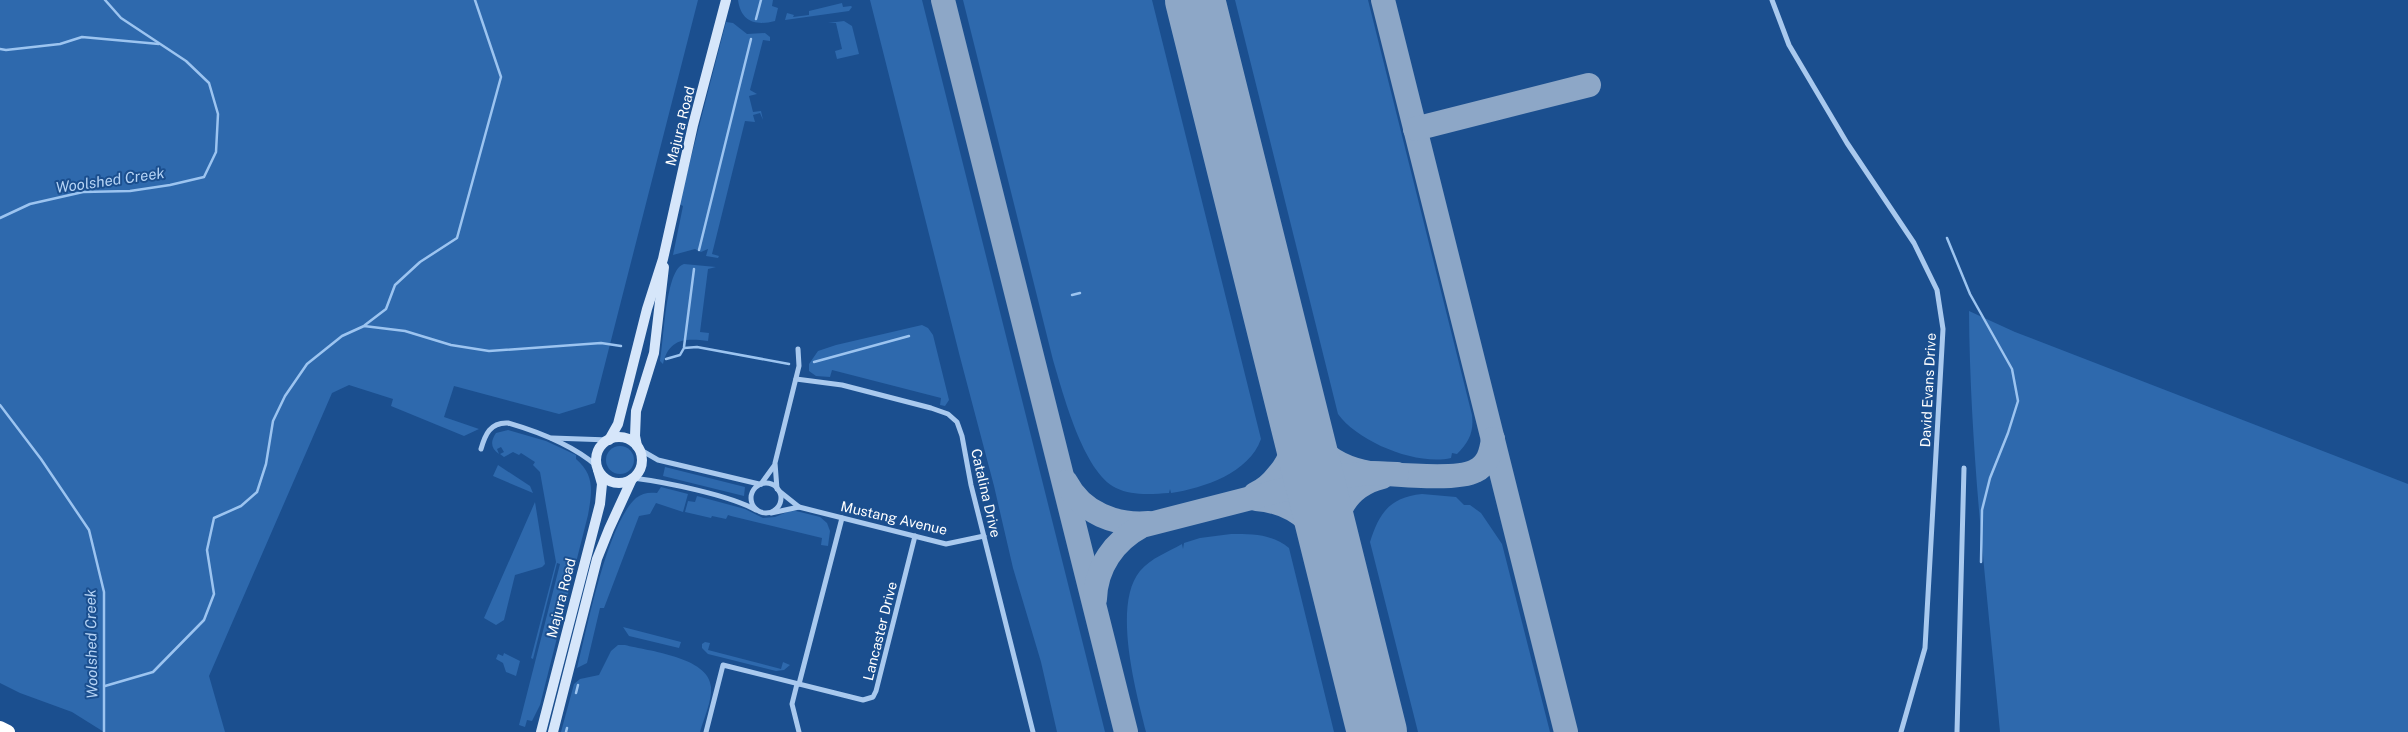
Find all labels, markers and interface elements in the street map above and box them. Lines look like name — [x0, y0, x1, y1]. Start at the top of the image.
street label: Majura Road — [662, 85, 698, 167]
water label: Woolshed Creek — [55, 164, 166, 196]
street label: David Evans Drive — [1917, 332, 1939, 448]
street label: Catalina Drive — [968, 447, 1004, 539]
street label: Mustang Avenue — [839, 498, 949, 538]
street label: Majura Road — [543, 557, 579, 639]
street label: Lancaster Drive — [860, 580, 900, 682]
water label: Woolshed Creek — [82, 588, 100, 699]

